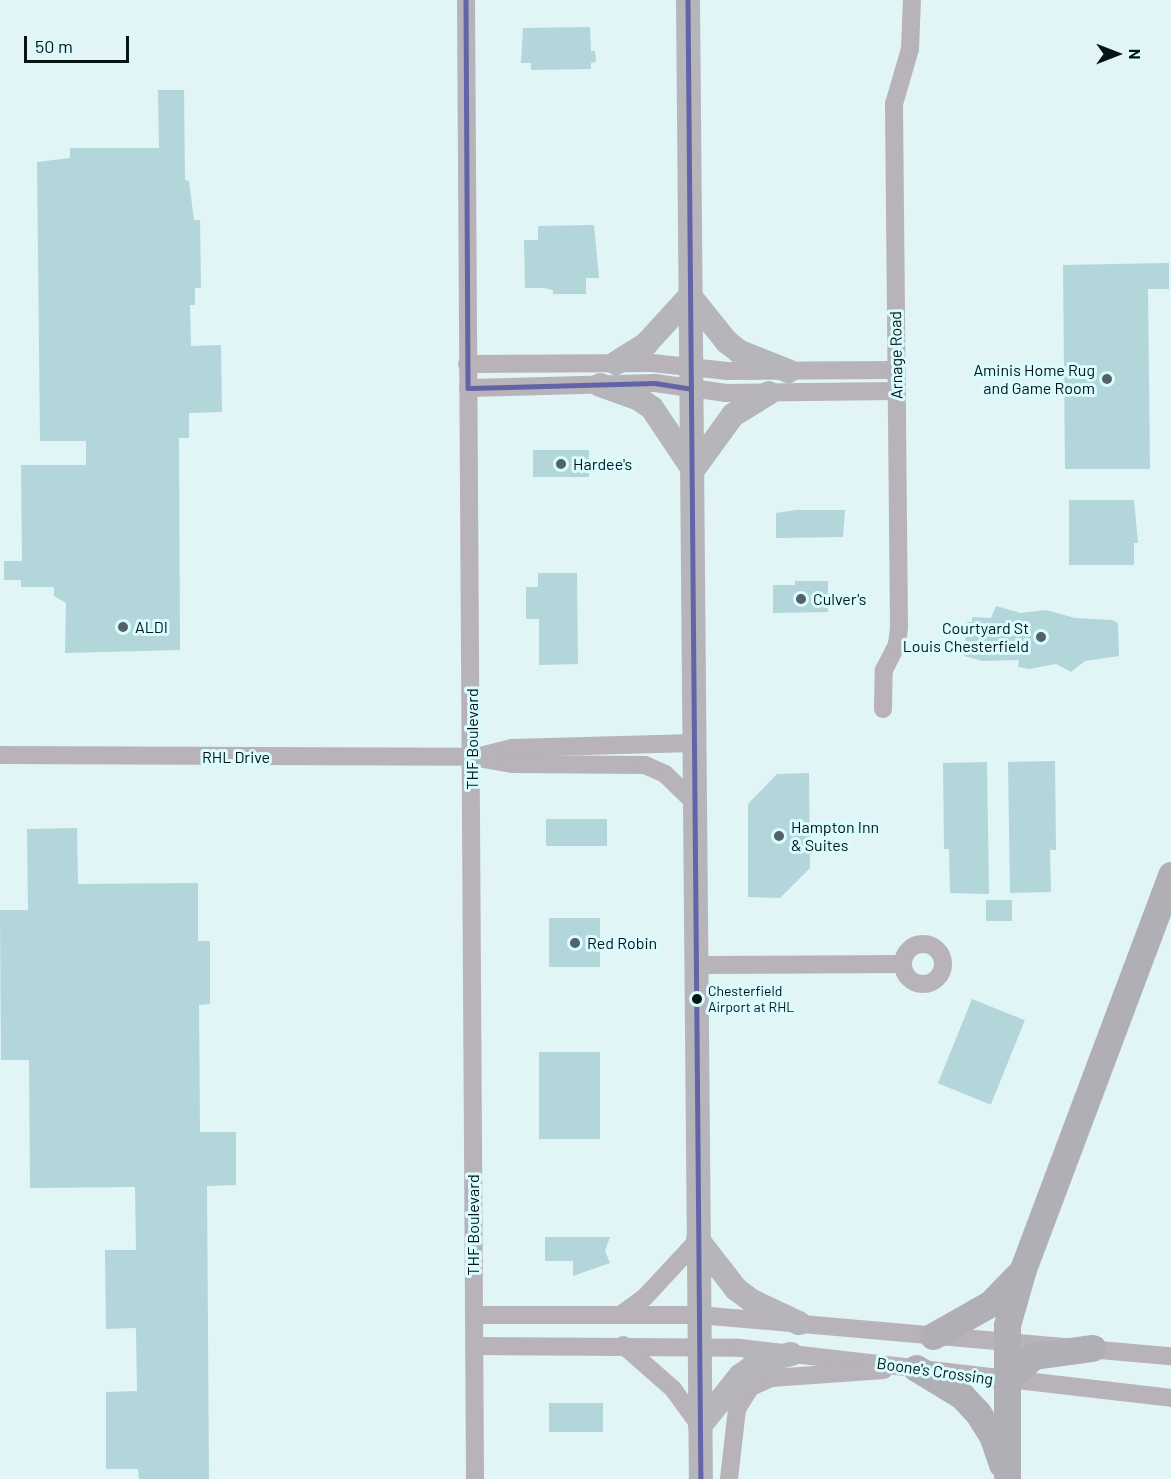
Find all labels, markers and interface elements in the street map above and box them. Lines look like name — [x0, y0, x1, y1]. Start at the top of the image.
scale bar — [27, 24, 132, 62]
north arrow — [1087, 24, 1147, 84]
text: 50 m — [35, 35, 73, 57]
text: N — [1126, 49, 1145, 59]
street label: Arnage Road — [886, 311, 906, 399]
place label: Aminis Home Rug and Game Room — [973, 360, 1095, 398]
marker: Aminis Home Rug and Game Room — [1100, 372, 1114, 386]
place label: Hardee's — [573, 454, 632, 474]
marker: Hardee's — [554, 457, 568, 471]
place label: Culver's — [813, 589, 867, 609]
marker: Culver's — [794, 592, 808, 606]
place label: ALDI — [135, 617, 168, 637]
place label: Courtyard St Louis Chesterfield — [903, 618, 1029, 656]
marker: ALDI — [116, 620, 130, 634]
marker: Courtyard St Louis Chesterfield — [1034, 630, 1048, 644]
street label: THF Boulevard — [462, 688, 482, 790]
street label: RHL Drive — [202, 747, 270, 767]
place label: Hampton Inn & Suites — [791, 817, 879, 855]
marker: Hampton Inn & Suites — [772, 829, 786, 843]
place label: Red Robin — [587, 933, 657, 953]
marker: Red Robin — [568, 936, 582, 950]
place label: Chesterfield Airport at RHL — [708, 983, 794, 1016]
marker: Chesterfield Airport at RHL — [691, 993, 703, 1005]
street label: THF Boulevard — [463, 1174, 483, 1276]
street label: Boone's Crossing — [876, 1353, 994, 1389]

